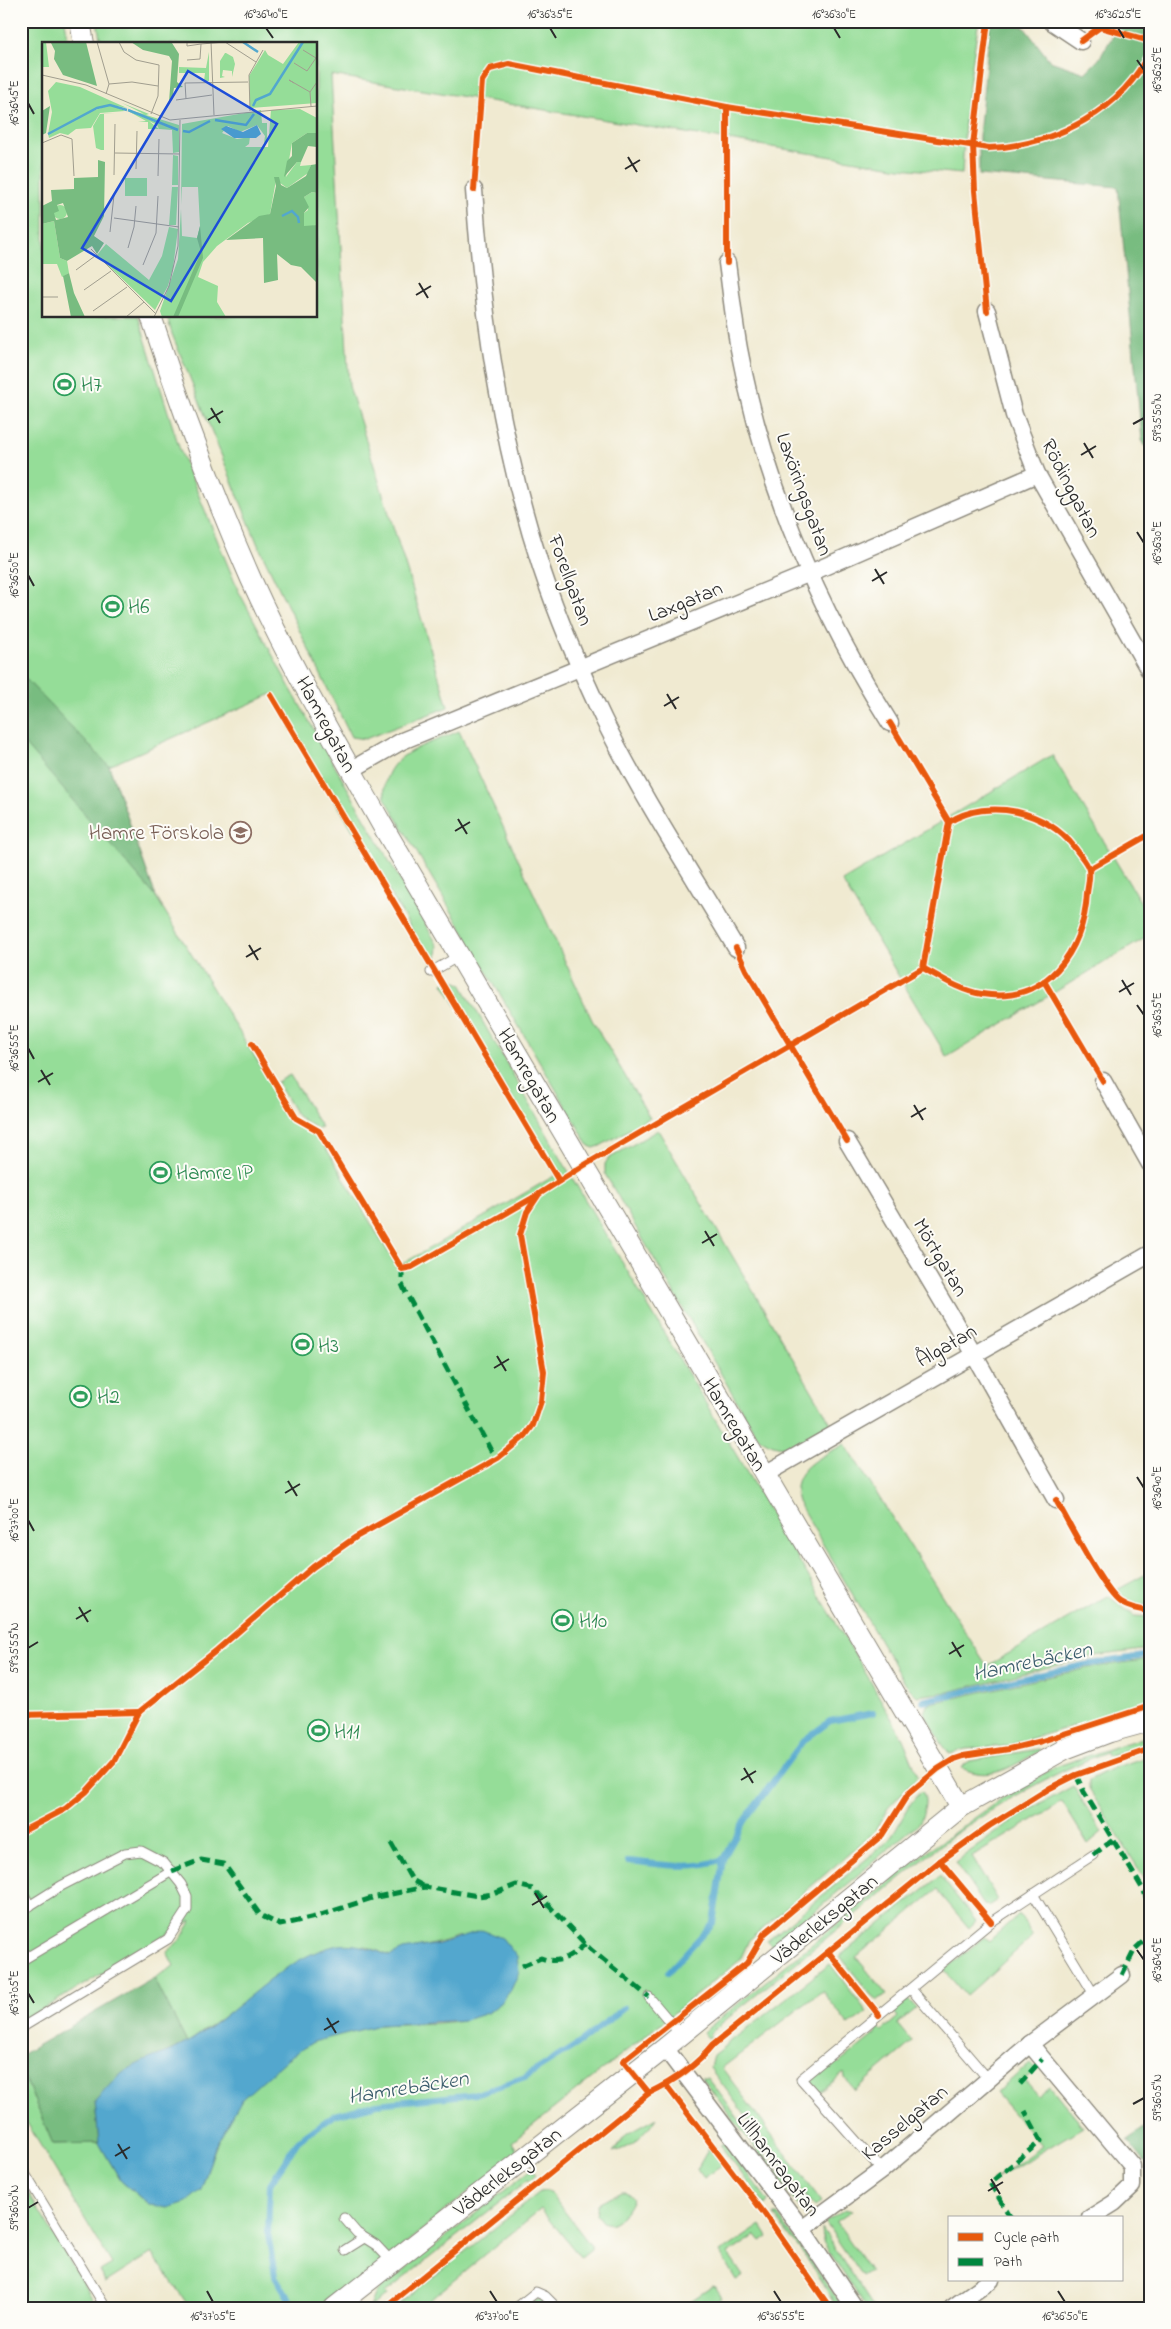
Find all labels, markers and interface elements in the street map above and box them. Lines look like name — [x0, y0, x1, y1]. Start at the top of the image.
text: 16°36'40"E — [244, 6, 288, 24]
text: 16°36'35"E — [527, 6, 573, 24]
text: 16°36'30"E — [812, 6, 856, 24]
text: 16°36'25"E — [1095, 6, 1141, 24]
inset map — [42, 42, 318, 318]
text: 16°36'25"E — [1149, 47, 1167, 93]
text: 16°36'45"E — [6, 80, 24, 126]
place label: H7 — [81, 371, 102, 401]
sports icon: H7 — [53, 372, 77, 396]
text: 59°35'50"N — [1149, 393, 1167, 443]
street label: Laxöringsgatan — [765, 429, 839, 561]
street label: Rödinggatan — [1031, 434, 1108, 545]
text: 16°36'30"E — [1149, 521, 1167, 565]
street label: Forellgatan — [537, 530, 599, 631]
text: 16°36'50"E — [6, 552, 24, 598]
street label: Laxgatan — [644, 574, 728, 633]
place label: H6 — [128, 593, 149, 623]
sports icon: H6 — [100, 594, 124, 618]
street label: Hamregatan — [286, 671, 363, 779]
place label: Hamre Förskola — [89, 819, 224, 849]
school or university icon: Hamre Förskola — [228, 820, 252, 844]
text: 16°36'35"E — [1149, 992, 1167, 1038]
street label: Hamregatan — [487, 1023, 568, 1130]
text: 16°36'55"E — [6, 1024, 24, 1072]
place label: Hamre IP — [176, 1159, 253, 1189]
sports icon: Hamre IP — [148, 1160, 172, 1184]
street label: Mörtgatan — [902, 1213, 974, 1304]
street label: Ålgatan — [910, 1316, 984, 1378]
place label: H3 — [318, 1332, 339, 1362]
sports icon: H3 — [290, 1333, 314, 1357]
street label: Hamregatan — [692, 1372, 773, 1479]
place label: H2 — [97, 1383, 120, 1413]
sports icon: H2 — [69, 1384, 93, 1408]
text: 16°36'40"E — [1149, 1466, 1167, 1510]
text: 16°37'00"E — [6, 1498, 24, 1542]
place label: H10 — [579, 1607, 607, 1637]
sports icon: H10 — [551, 1608, 575, 1632]
text: 59°35'55"N — [6, 1622, 24, 1674]
water label: Hamrebäcken — [970, 1634, 1096, 1691]
place label: H11 — [334, 1718, 360, 1748]
sports icon: H11 — [306, 1719, 330, 1743]
street label: Väderleksgatan — [764, 1868, 887, 1975]
text: 16°36'45"E — [1149, 1937, 1167, 1983]
text: 16°37'05"E — [6, 1970, 24, 2016]
water label: Hamrebäcken — [346, 2063, 472, 2114]
text: 59°36'05"N — [1149, 2074, 1167, 2122]
street label: Kasselgatan — [855, 2078, 957, 2170]
street label: Lillhamragatan — [727, 2107, 827, 2225]
street label: Väderleksgatan — [447, 2121, 570, 2227]
text: 59°36'00"N — [6, 2185, 24, 2231]
legend — [948, 2216, 1124, 2282]
text: Cycle path — [994, 2227, 1059, 2250]
text: Path — [994, 2251, 1022, 2273]
text: 16°37'05"E — [190, 2308, 236, 2326]
text: 16°37'00"E — [475, 2308, 519, 2326]
text: 16°36'55"E — [757, 2308, 805, 2326]
text: 16°36'50"E — [1042, 2308, 1088, 2326]

